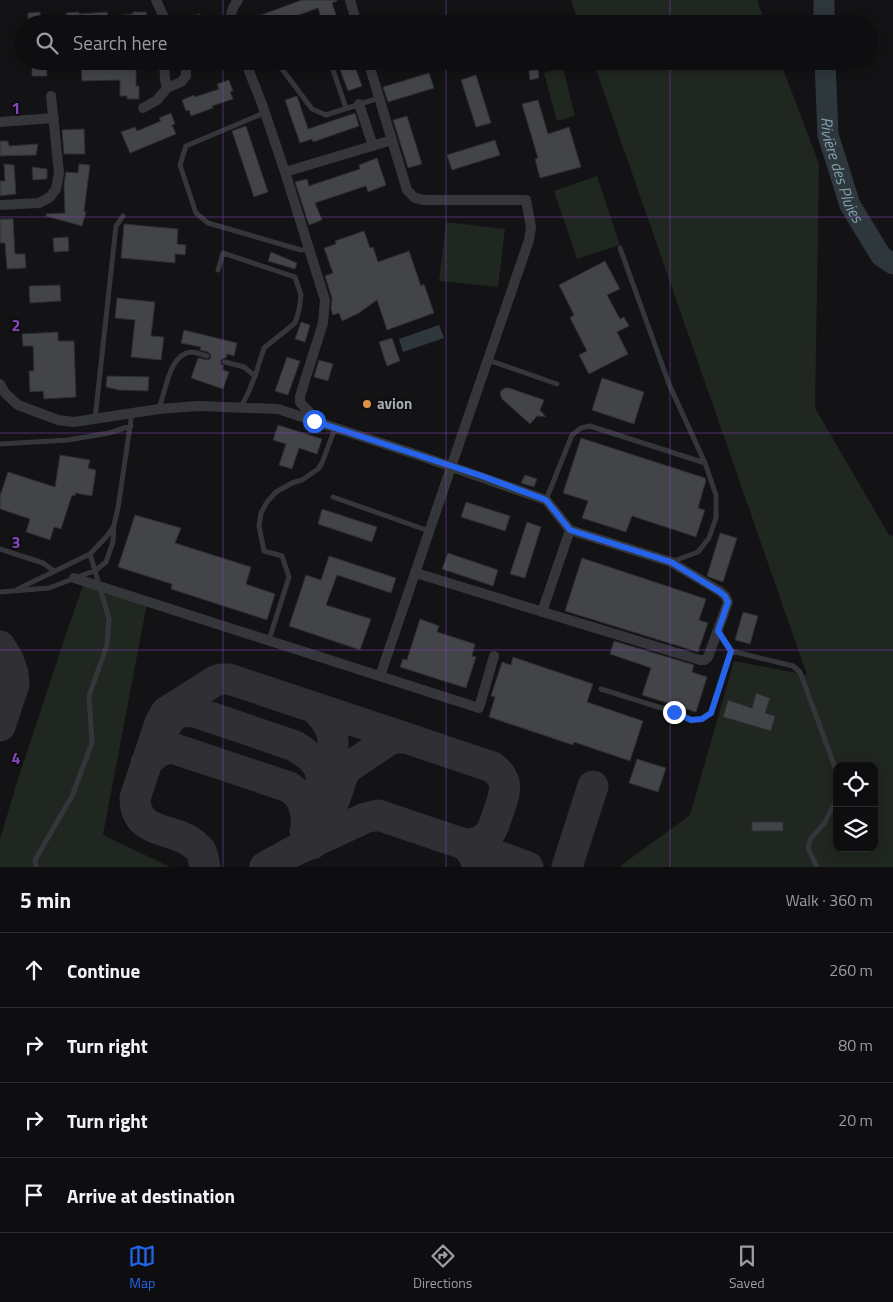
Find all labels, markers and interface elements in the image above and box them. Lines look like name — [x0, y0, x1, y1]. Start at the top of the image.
search box — [15, 15, 878, 70]
text: Search here — [73, 28, 167, 57]
icon: search — [33, 29, 61, 57]
text: 1 — [12, 96, 20, 120]
water label: Rivière des Pluies — [815, 117, 870, 228]
text: 2 — [12, 313, 20, 337]
place label: avion — [377, 392, 412, 415]
marker: avion — [361, 398, 373, 410]
route start — [303, 410, 326, 433]
text: 3 — [12, 530, 20, 554]
route end — [663, 701, 686, 724]
text: 4 — [12, 746, 21, 770]
map controls — [833, 762, 878, 852]
button: locate — [833, 762, 878, 807]
button: layers — [833, 807, 878, 852]
text: 5 min — [20, 884, 71, 916]
text: Walk · 360 m — [785, 888, 873, 912]
icon: ahead — [20, 956, 48, 984]
text: Continue — [67, 956, 140, 985]
text: 260 m — [829, 958, 873, 982]
icon: right — [20, 1031, 48, 1059]
text: Turn right — [67, 1031, 148, 1060]
text: 80 m — [838, 1033, 873, 1057]
icon: right — [20, 1106, 48, 1134]
text: Turn right — [67, 1106, 148, 1135]
text: 20 m — [838, 1108, 873, 1132]
icon: arrive — [20, 1181, 48, 1209]
text: Arrive at destination — [67, 1181, 235, 1210]
tab: Map — [128, 1242, 156, 1293]
tab: Directions — [413, 1242, 472, 1293]
tab: Saved — [729, 1242, 765, 1293]

